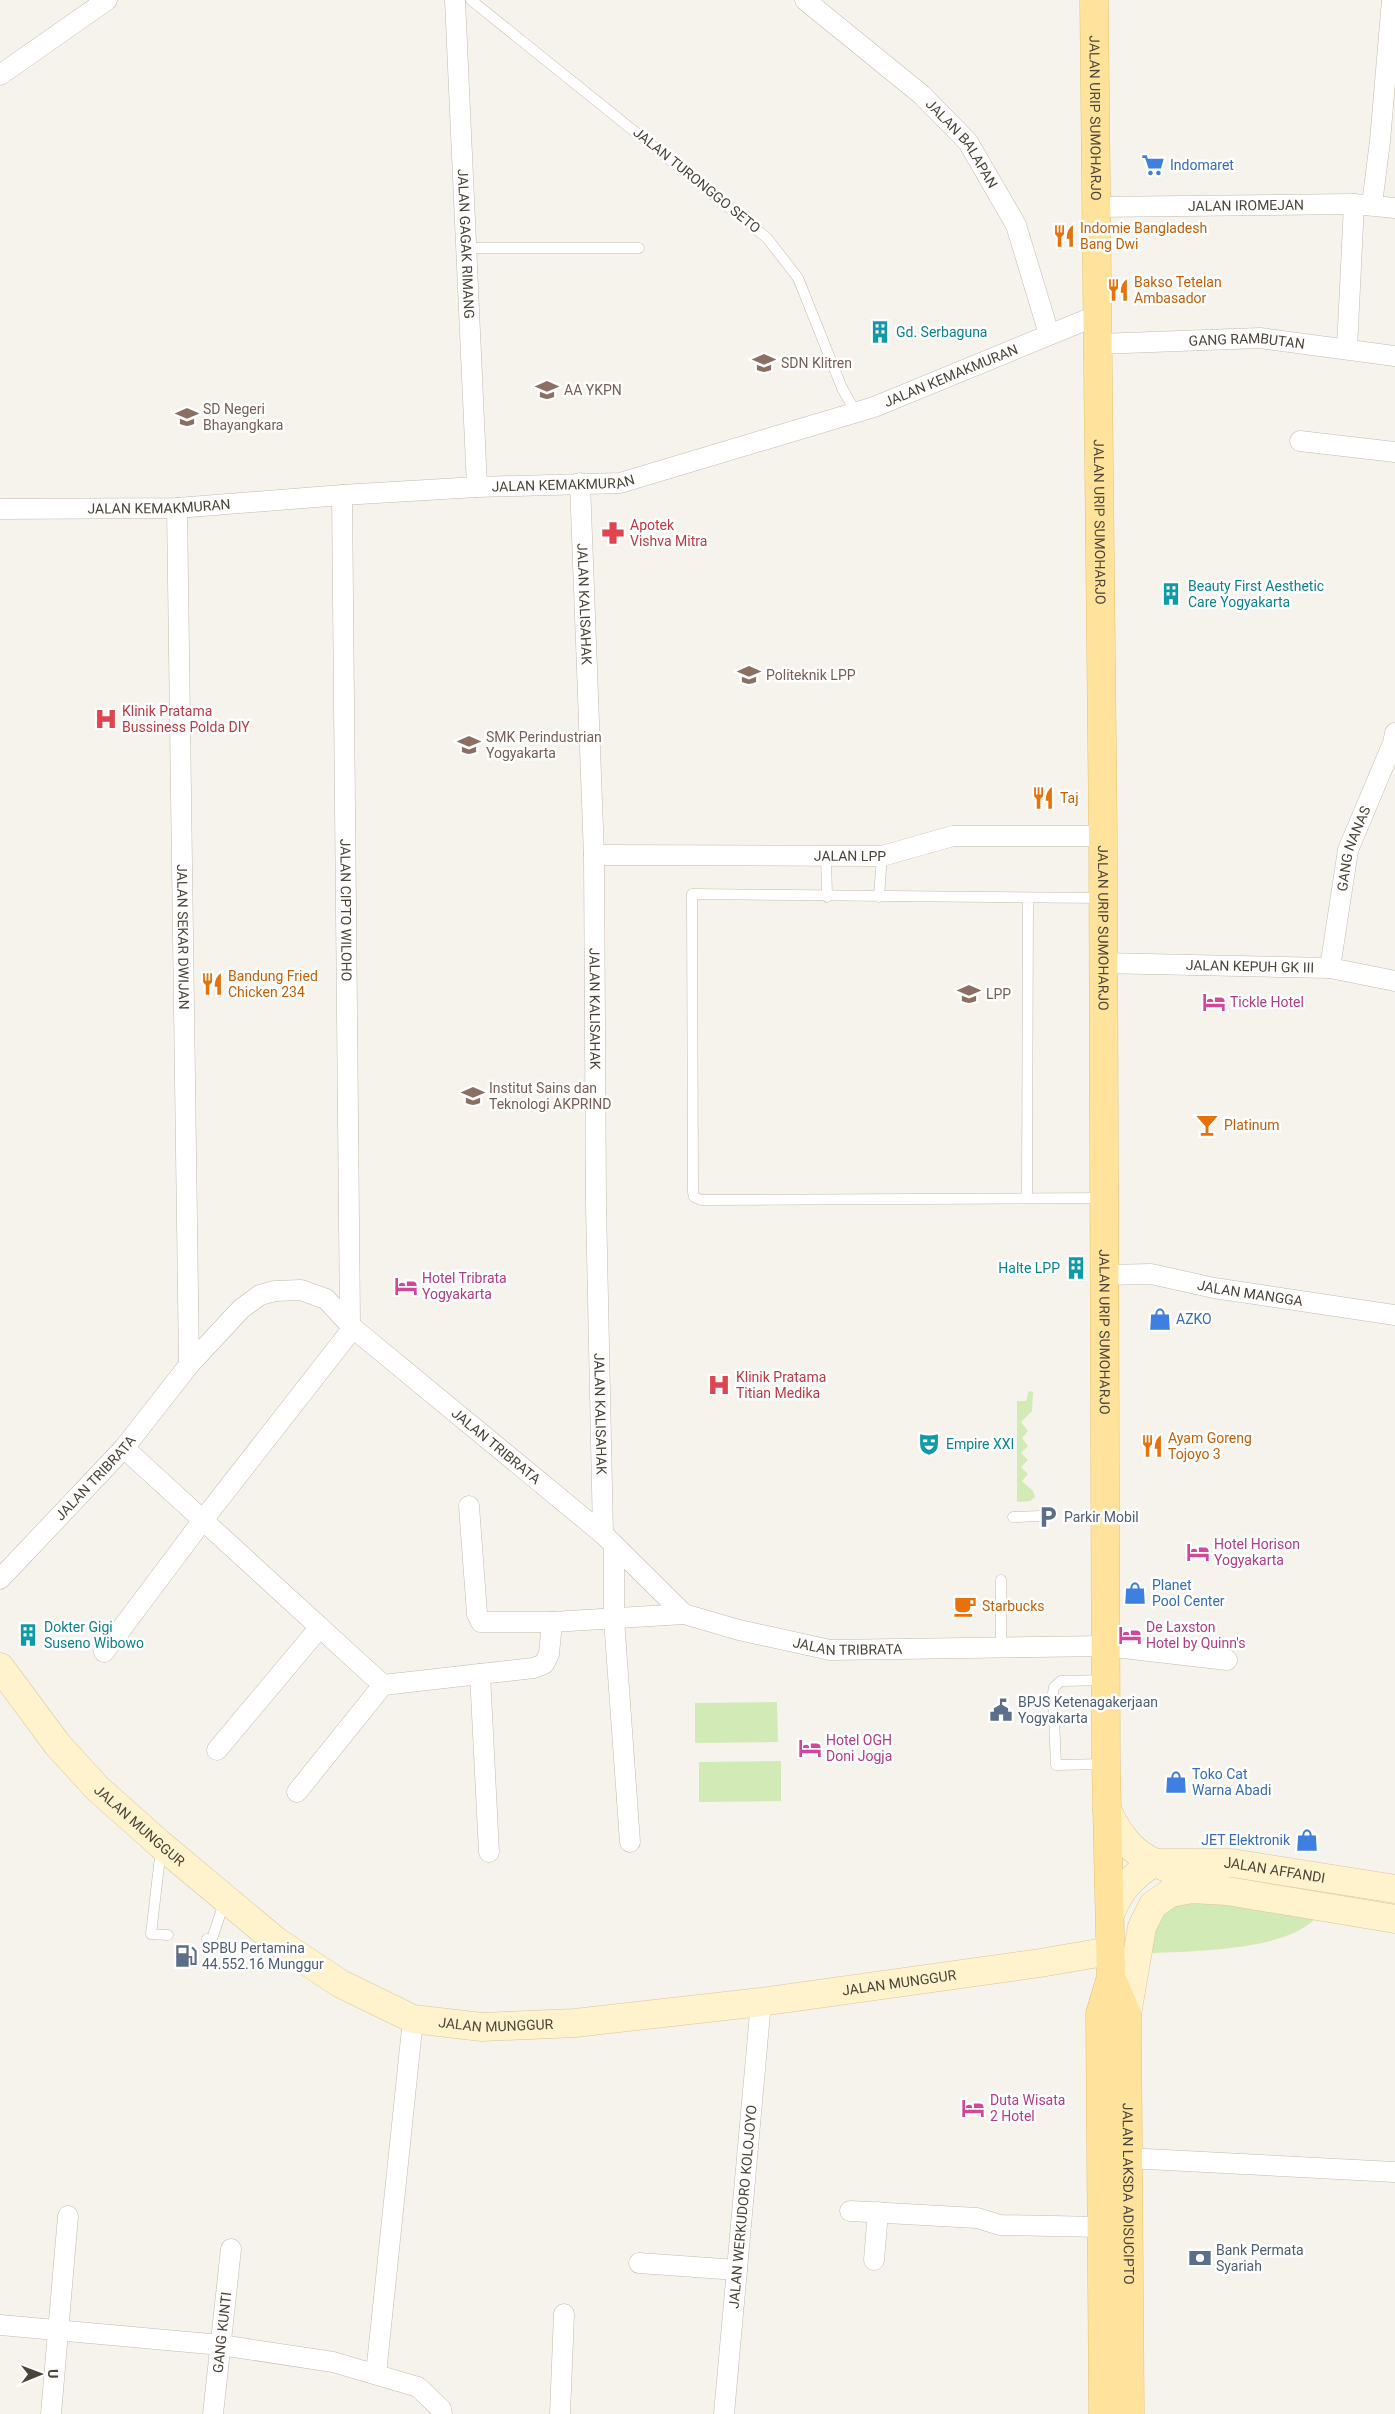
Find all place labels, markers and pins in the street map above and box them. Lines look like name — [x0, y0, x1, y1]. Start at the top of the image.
supermarket icon: Indomaret — [1140, 152, 1166, 178]
place label: Indomaret — [1170, 157, 1234, 173]
place label: Indomie Bangladesh Bang Dwi — [1080, 220, 1207, 252]
restaurant icon: Indomie Bangladesh Bang Dwi — [1051, 223, 1077, 249]
place label: Bakso Tetelan Ambasador — [1134, 274, 1222, 306]
restaurant icon: Bakso Tetelan Ambasador — [1105, 277, 1131, 303]
building icon: Gd. Serbaguna — [867, 319, 893, 345]
place label: Gd. Serbaguna — [896, 324, 987, 340]
school or university icon: SDN Klitren — [751, 350, 777, 376]
place label: SDN Klitren — [781, 355, 852, 371]
school or university icon: AA YKPN — [534, 377, 560, 403]
place label: AA YKPN — [564, 382, 622, 398]
place label: SD Negeri Bhayangkara — [203, 401, 283, 433]
school or university icon: SD Negeri Bhayangkara — [174, 404, 200, 430]
place label: Apotek Vishva Mitra — [630, 517, 707, 549]
pharmacy icon: Apotek Vishva Mitra — [600, 520, 626, 546]
place label: Beauty First Aesthetic Care Yogyakarta — [1188, 578, 1324, 610]
building icon: Beauty First Aesthetic Care Yogyakarta — [1158, 581, 1184, 607]
school or university icon: Politeknik LPP — [736, 662, 762, 688]
place label: Politeknik LPP — [766, 667, 856, 683]
place label: Klinik Pratama Bussiness Polda DIY — [122, 703, 250, 735]
hospital icon: Klinik Pratama Bussiness Polda DIY — [93, 706, 119, 732]
place label: SMK Perindustrian Yogyakarta — [486, 729, 602, 761]
school or university icon: SMK Perindustrian Yogyakarta — [456, 732, 482, 758]
restaurant icon: Taj — [1030, 785, 1056, 811]
place label: Taj — [1060, 790, 1079, 806]
place label: Bandung Fried Chicken 234 — [228, 968, 318, 1000]
restaurant icon: Bandung Fried Chicken 234 — [199, 971, 225, 997]
school or university icon: LPP — [956, 981, 982, 1007]
place label: LPP — [986, 986, 1011, 1002]
hotel icon: Tickle Hotel — [1201, 989, 1227, 1015]
place label: Tickle Hotel — [1230, 994, 1304, 1010]
place label: Institut Sains dan Teknologi AKPRIND — [489, 1080, 611, 1112]
school or university icon: Institut Sains dan Teknologi AKPRIND — [460, 1083, 486, 1109]
bar icon: Platinum — [1194, 1112, 1220, 1138]
place label: Platinum — [1224, 1117, 1280, 1133]
building icon: Halte LPP — [1063, 1255, 1089, 1281]
place label: Halte LPP — [998, 1260, 1060, 1276]
place label: Hotel Tribrata Yogyakarta — [422, 1270, 507, 1302]
hotel icon: Hotel Tribrata Yogyakarta — [393, 1273, 419, 1299]
shop icon: AZKO — [1147, 1306, 1173, 1332]
place label: AZKO — [1176, 1311, 1212, 1327]
place label: Klinik Pratama Titian Medika — [736, 1369, 826, 1401]
hospital icon: Klinik Pratama Titian Medika — [706, 1372, 732, 1398]
place label: Ayam Goreng Tojoyo 3 — [1168, 1430, 1252, 1462]
theatre icon: Empire XXI — [916, 1431, 942, 1457]
restaurant icon: Ayam Goreng Tojoyo 3 — [1139, 1433, 1165, 1459]
place label: Empire XXI — [946, 1436, 1014, 1452]
parking icon: Parkir Mobil — [1035, 1504, 1061, 1530]
place label: Parkir Mobil — [1064, 1509, 1139, 1525]
place label: Hotel Horison Yogyakarta — [1214, 1536, 1300, 1568]
hotel icon: Hotel Horison Yogyakarta — [1185, 1539, 1211, 1565]
place label: Planet Pool Center — [1152, 1577, 1225, 1609]
shop icon: Planet Pool Center — [1122, 1580, 1148, 1606]
cafe icon: Starbucks — [952, 1593, 978, 1619]
place label: Starbucks — [982, 1598, 1044, 1614]
place label: Dokter Gigi Suseno Wibowo — [44, 1619, 144, 1651]
place label: De Laxston Hotel by Quinn's — [1146, 1619, 1245, 1651]
building icon: Dokter Gigi Suseno Wibowo — [15, 1622, 41, 1648]
hotel icon: De Laxston Hotel by Quinn's — [1117, 1622, 1143, 1648]
place label: BPJS Ketenagakerjaan Yogyakarta — [1018, 1694, 1158, 1726]
public building icon: BPJS Ketenagakerjaan Yogyakarta — [988, 1697, 1014, 1723]
place label: Hotel OGH Doni Jogja — [826, 1732, 892, 1764]
hotel icon: Hotel OGH Doni Jogja — [797, 1735, 823, 1761]
place label: Toko Cat Warna Abadi — [1192, 1766, 1271, 1798]
shop icon: Toko Cat Warna Abadi — [1163, 1769, 1189, 1795]
shop icon: JET Elektronik — [1294, 1827, 1320, 1853]
place label: JET Elektronik — [1201, 1832, 1291, 1848]
place label: SPBU Pertamina 44.552.16 Munggur — [202, 1940, 324, 1972]
fuel station icon: SPBU Pertamina 44.552.16 Munggur — [173, 1943, 199, 1969]
place label: Duta Wisata 2 Hotel — [990, 2092, 1065, 2124]
hotel icon: Duta Wisata 2 Hotel — [960, 2095, 986, 2121]
place label: Bank Permata Syariah — [1216, 2242, 1304, 2274]
bank icon: Bank Permata Syariah — [1187, 2245, 1213, 2271]

